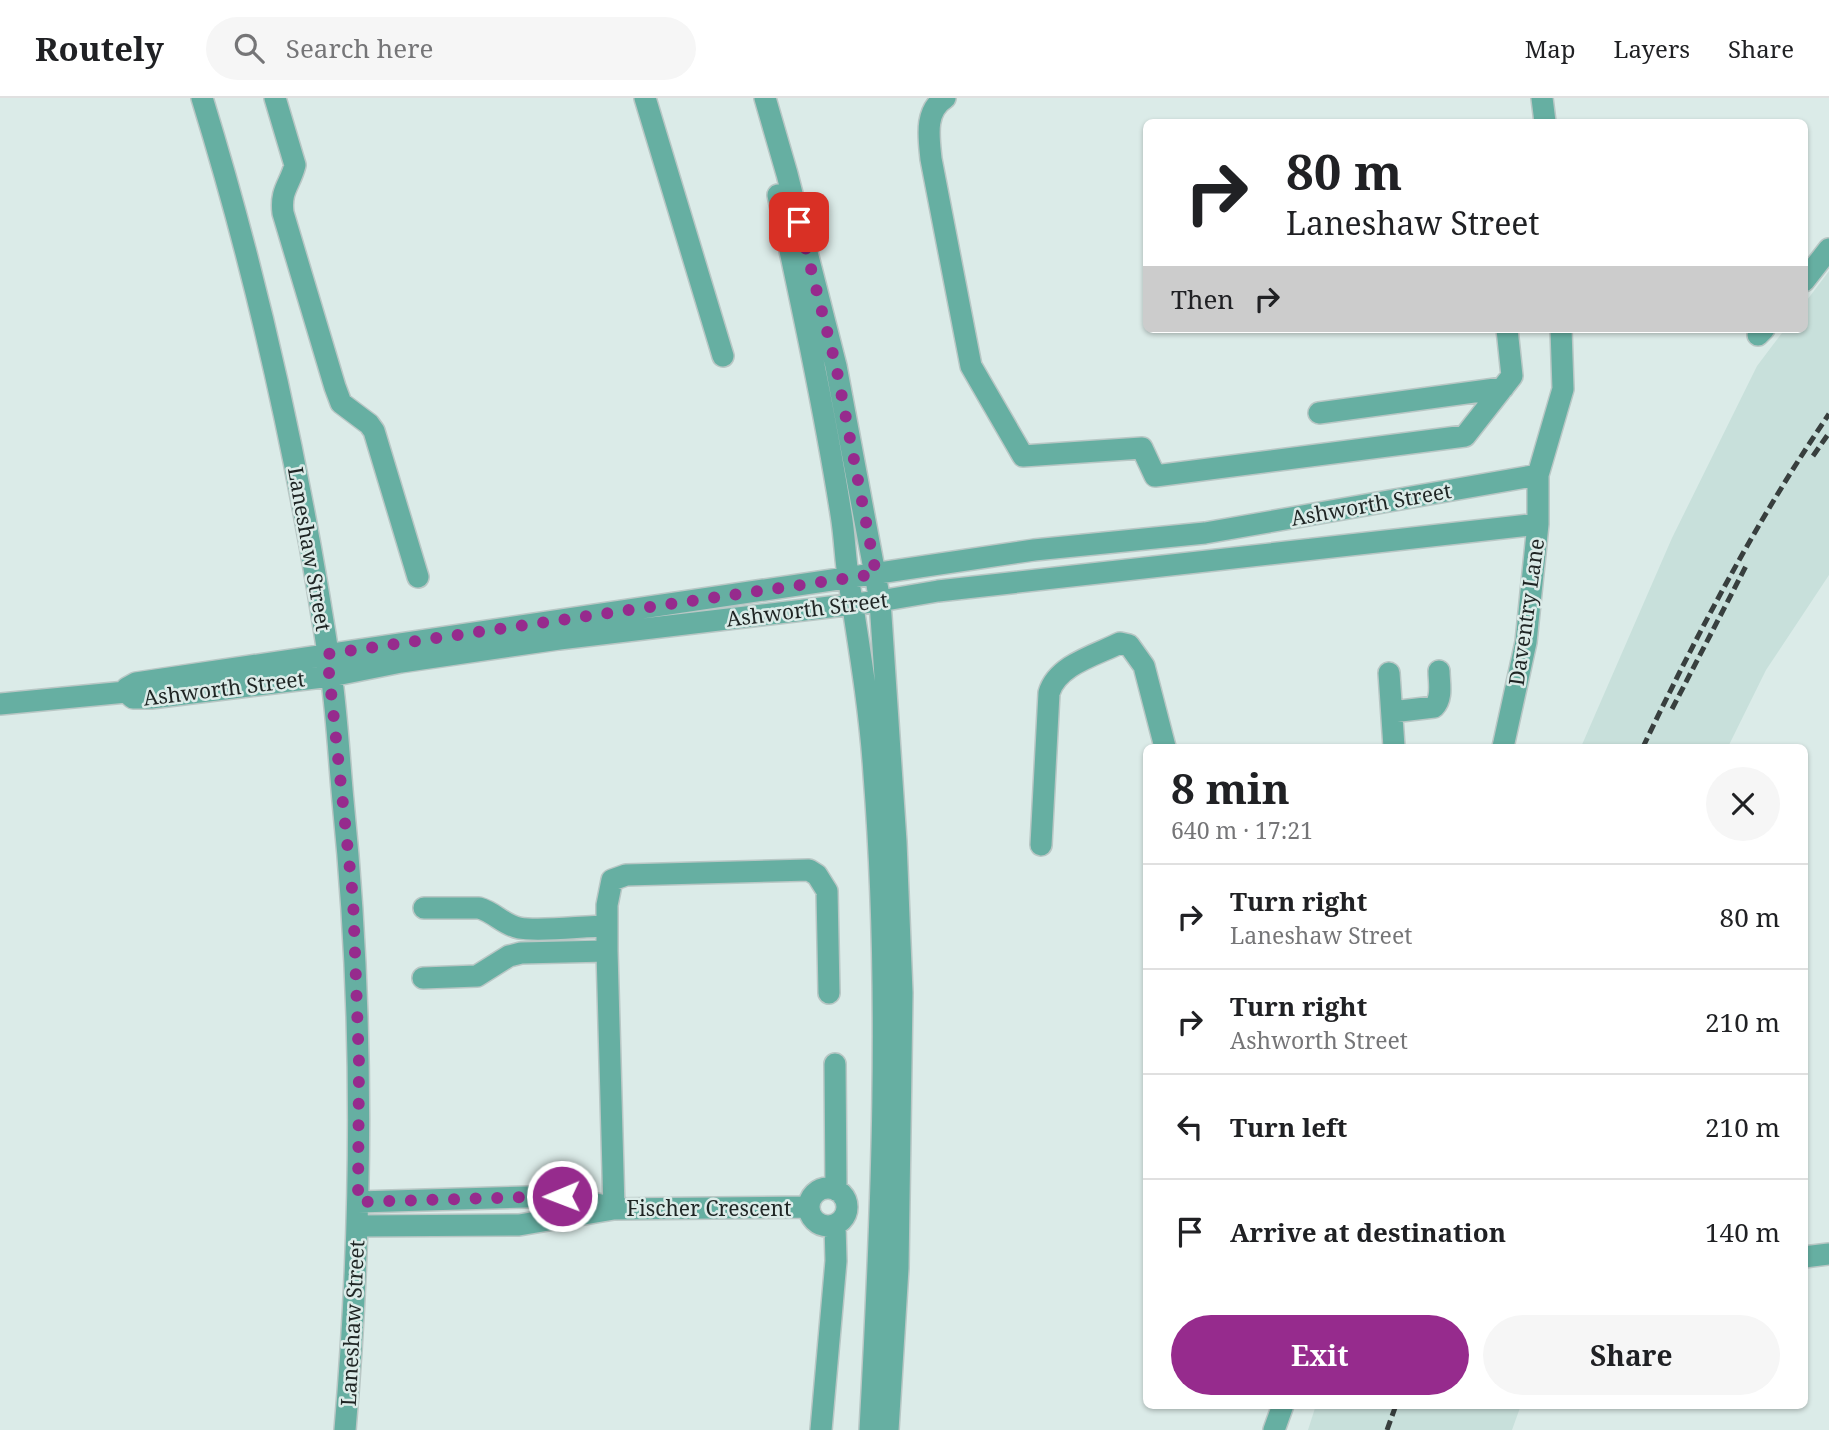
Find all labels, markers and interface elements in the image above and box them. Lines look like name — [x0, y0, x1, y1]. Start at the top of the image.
search box — [206, 17, 696, 80]
text: Routely — [35, 26, 164, 71]
icon: search — [230, 29, 268, 67]
text: Search here — [286, 30, 433, 66]
text: Map — [1525, 32, 1576, 65]
text: Layers — [1614, 32, 1690, 65]
text: Share — [1728, 32, 1794, 65]
text: 80 m — [1286, 138, 1402, 204]
icon: right — [1171, 147, 1262, 238]
pin — [769, 192, 829, 252]
text: Laneshaw Street — [1286, 201, 1540, 244]
icon: arrive — [780, 203, 818, 241]
icon: right — [1248, 280, 1286, 318]
text: Then — [1171, 281, 1234, 317]
street label: Laneshaw Street — [282, 465, 338, 633]
street label: Ashworth Street — [1289, 476, 1453, 532]
street label: Daventry Lane — [1502, 537, 1550, 687]
street label: Ashworth Street — [725, 585, 889, 633]
street label: Ashworth Street — [142, 664, 306, 712]
text: 8 min — [1171, 759, 1290, 816]
button: close — [1706, 767, 1780, 841]
text: 640 m · 17:21 — [1171, 814, 1313, 846]
text: Turn right — [1230, 883, 1367, 919]
icon: right — [1171, 898, 1209, 936]
text: 80 m — [1720, 899, 1780, 935]
text: Laneshaw Street — [1230, 919, 1412, 951]
text: Turn right — [1230, 988, 1367, 1024]
icon: right — [1171, 1003, 1209, 1041]
text: 210 m — [1705, 1004, 1780, 1040]
text: Ashworth Street — [1230, 1024, 1408, 1056]
icon: left — [1171, 1108, 1209, 1146]
text: Turn left — [1230, 1109, 1347, 1145]
text: 210 m — [1705, 1109, 1780, 1145]
position arrow — [525, 1159, 599, 1233]
street label: Fischer Crescent — [627, 1194, 791, 1222]
icon: arrive — [1171, 1213, 1209, 1251]
text: Arrive at destination — [1230, 1214, 1506, 1250]
text: 140 m — [1705, 1214, 1780, 1250]
street label: Laneshaw Street — [334, 1239, 370, 1407]
button: Exit — [1171, 1315, 1469, 1395]
button: Share — [1483, 1315, 1780, 1395]

